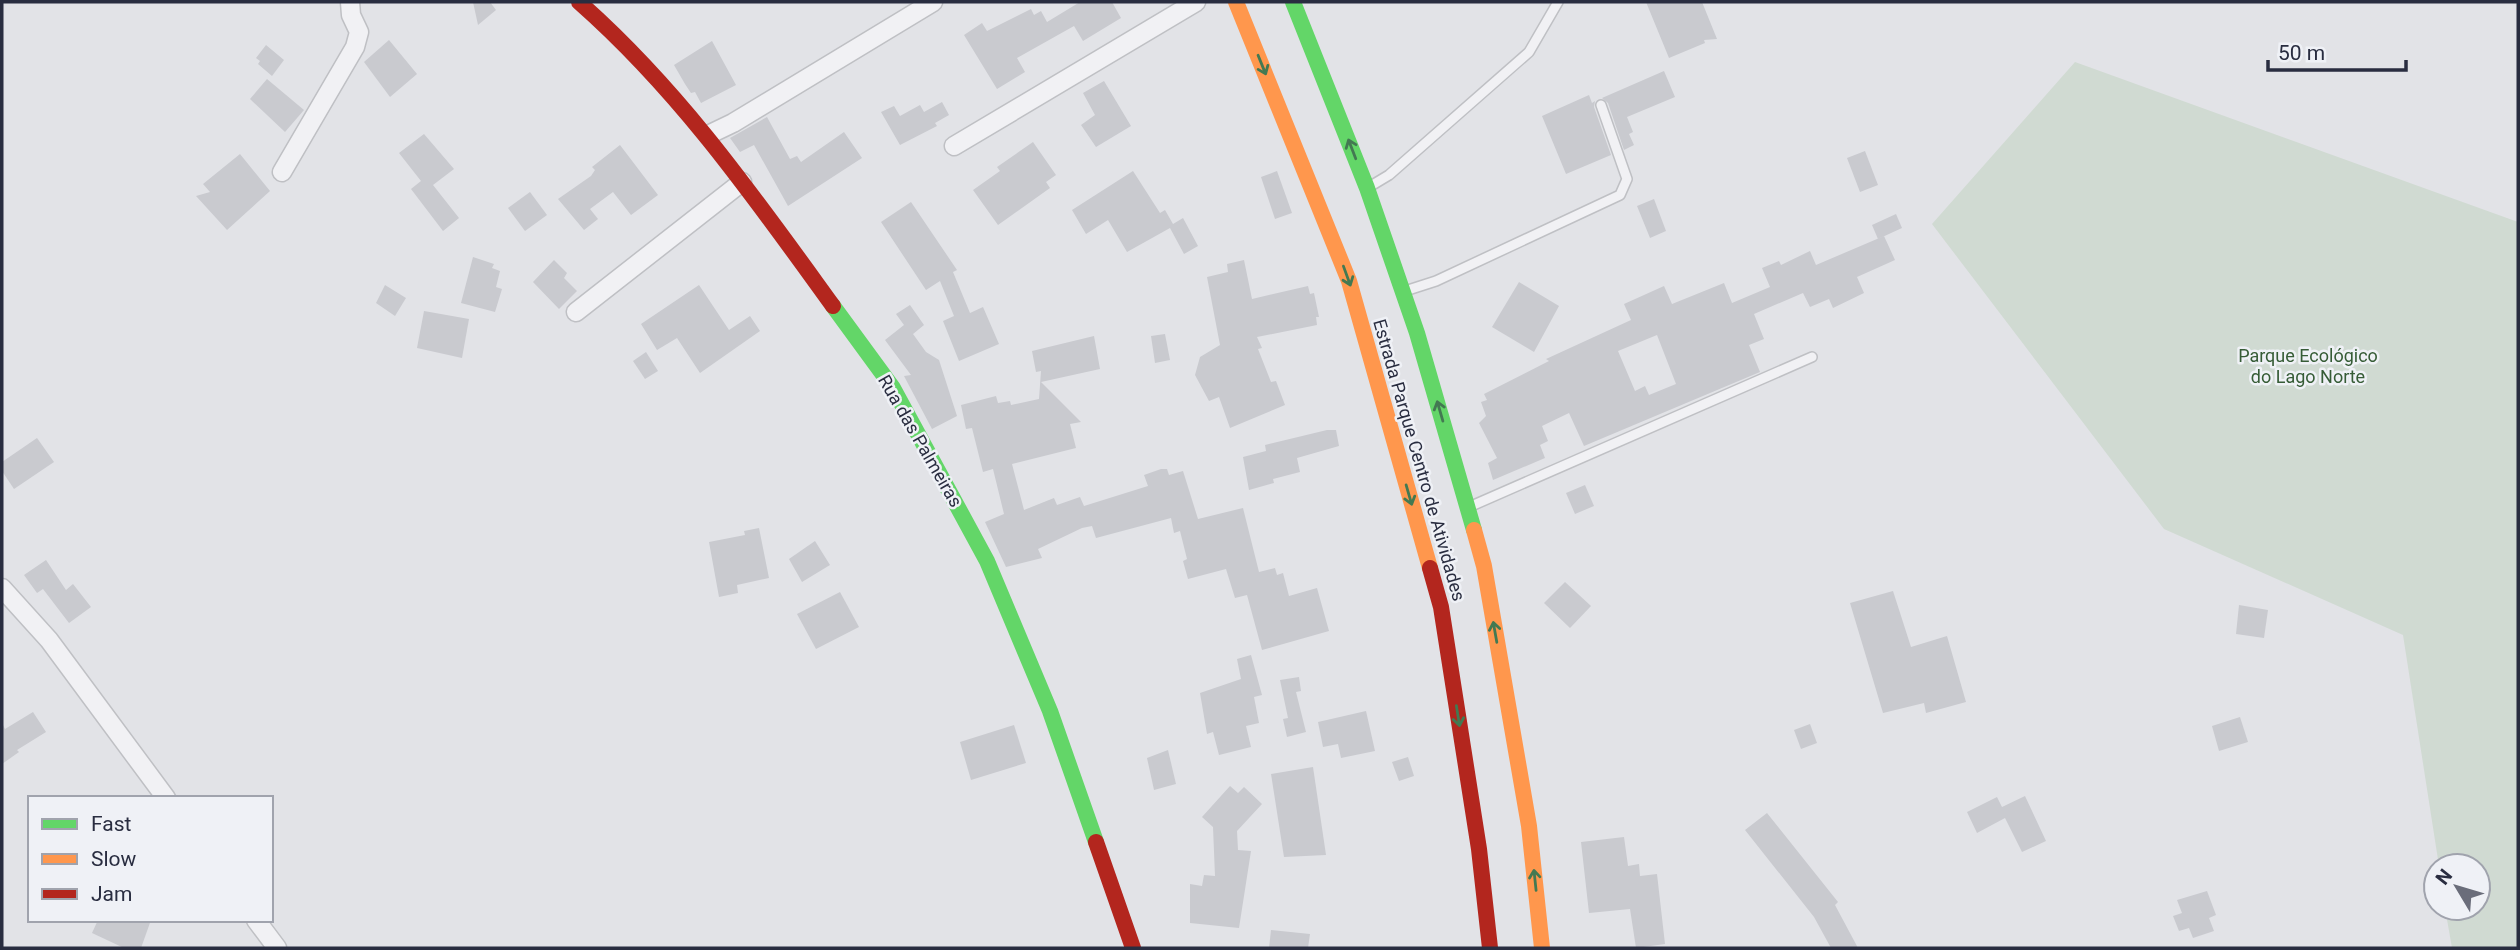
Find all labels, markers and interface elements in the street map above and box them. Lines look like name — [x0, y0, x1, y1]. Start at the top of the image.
scale bar — [2268, 28, 2406, 72]
text: 50 m — [2278, 41, 2325, 65]
one-way arrow — [1256, 54, 1269, 75]
one-way arrow — [1345, 139, 1358, 160]
one-way arrow — [1341, 265, 1354, 287]
street label: Estrada Parque Centro de Atividades — [1369, 316, 1470, 603]
park label: Parque Ecológico do Lago Norte — [2238, 345, 2378, 387]
street label: Rua das Palmeiras — [874, 371, 967, 510]
one-way arrow — [1432, 400, 1445, 422]
one-way arrow — [1404, 483, 1417, 505]
one-way arrow — [1488, 621, 1501, 644]
one-way arrow — [1452, 705, 1465, 727]
legend — [28, 796, 273, 922]
text: Fast — [91, 812, 132, 836]
text: Slow — [91, 847, 137, 871]
north arrow — [2422, 852, 2492, 922]
text: N — [2431, 864, 2457, 889]
one-way arrow — [1528, 870, 1541, 892]
text: Jam — [91, 882, 132, 906]

